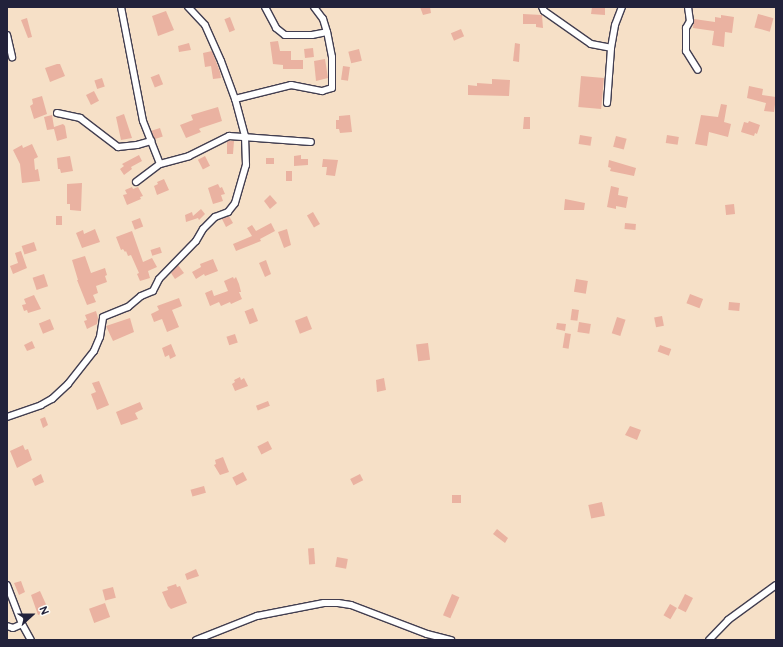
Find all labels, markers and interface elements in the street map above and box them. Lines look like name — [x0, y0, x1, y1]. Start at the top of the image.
north arrow — [12, 595, 52, 635]
text: N — [36, 604, 51, 617]

